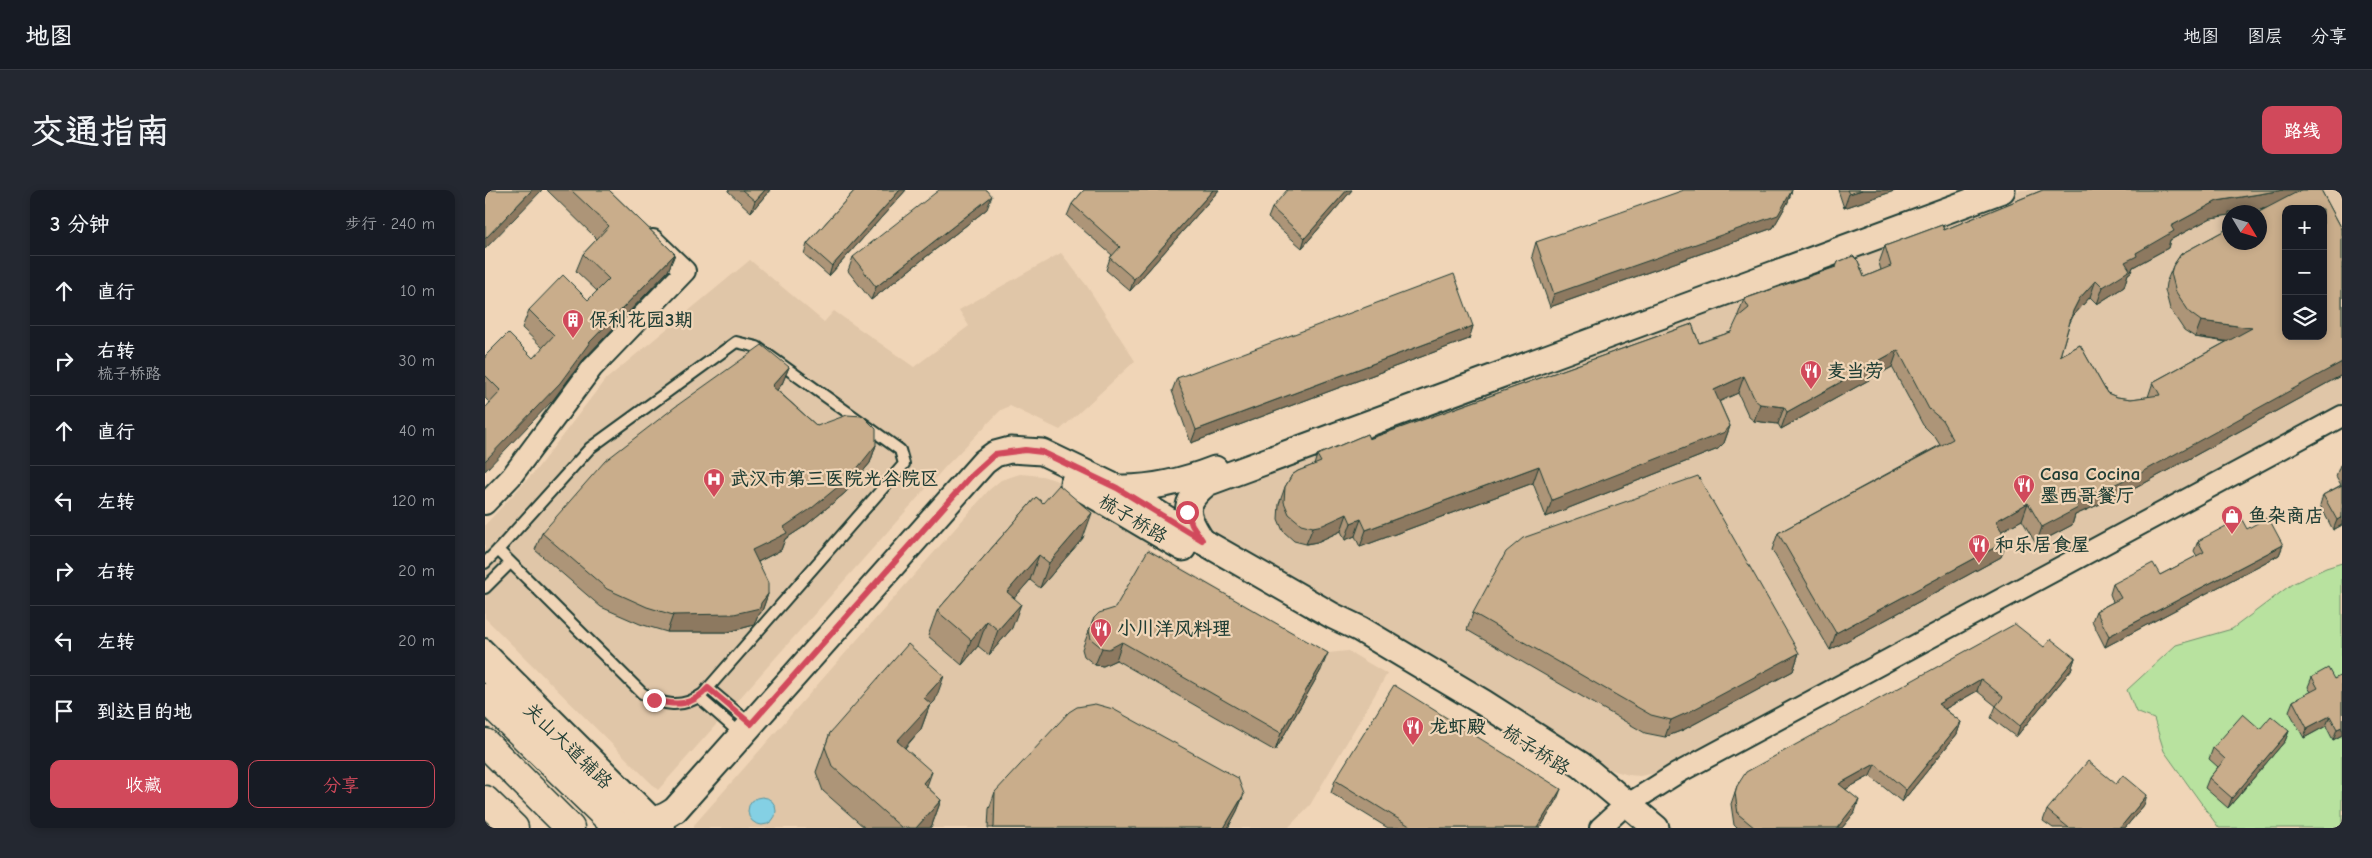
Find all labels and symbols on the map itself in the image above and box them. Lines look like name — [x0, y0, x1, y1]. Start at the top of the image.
north arrow — [2222, 205, 2267, 250]
building icon: 保利花园3期 — [561, 308, 585, 339]
place label: 保利花园3期 — [589, 309, 693, 331]
restaurant icon: 麦当劳 — [1799, 359, 1823, 390]
place label: 麦当劳 — [1827, 360, 1884, 382]
place label: Casa Cocina 墨西哥餐厅 — [2040, 463, 2140, 507]
hospital icon: 武汉市第三医院光谷院区 — [702, 467, 726, 498]
place label: 武汉市第三医院光谷院区 — [730, 468, 939, 490]
restaurant icon: Casa Cocina 墨西哥餐厅 — [2012, 473, 2036, 504]
street label: 梳子桥路 — [1095, 490, 1171, 548]
route start — [1176, 501, 1199, 524]
shop icon: 鱼杂商店 — [2220, 504, 2244, 535]
place label: 鱼杂商店 — [2248, 505, 2324, 527]
restaurant icon: 和乐居食屋 — [1967, 533, 1991, 564]
place label: 和乐居食屋 — [1995, 534, 2090, 556]
restaurant icon: 小川洋风料理 — [1089, 617, 1113, 648]
place label: 小川洋风料理 — [1117, 618, 1231, 640]
route end — [643, 689, 666, 712]
street label: 关山大道辅路 — [519, 698, 617, 794]
restaurant icon: 龙虾殿 — [1401, 715, 1425, 746]
place label: 龙虾殿 — [1429, 716, 1486, 738]
street label: 梳子桥路 — [1498, 720, 1574, 780]

